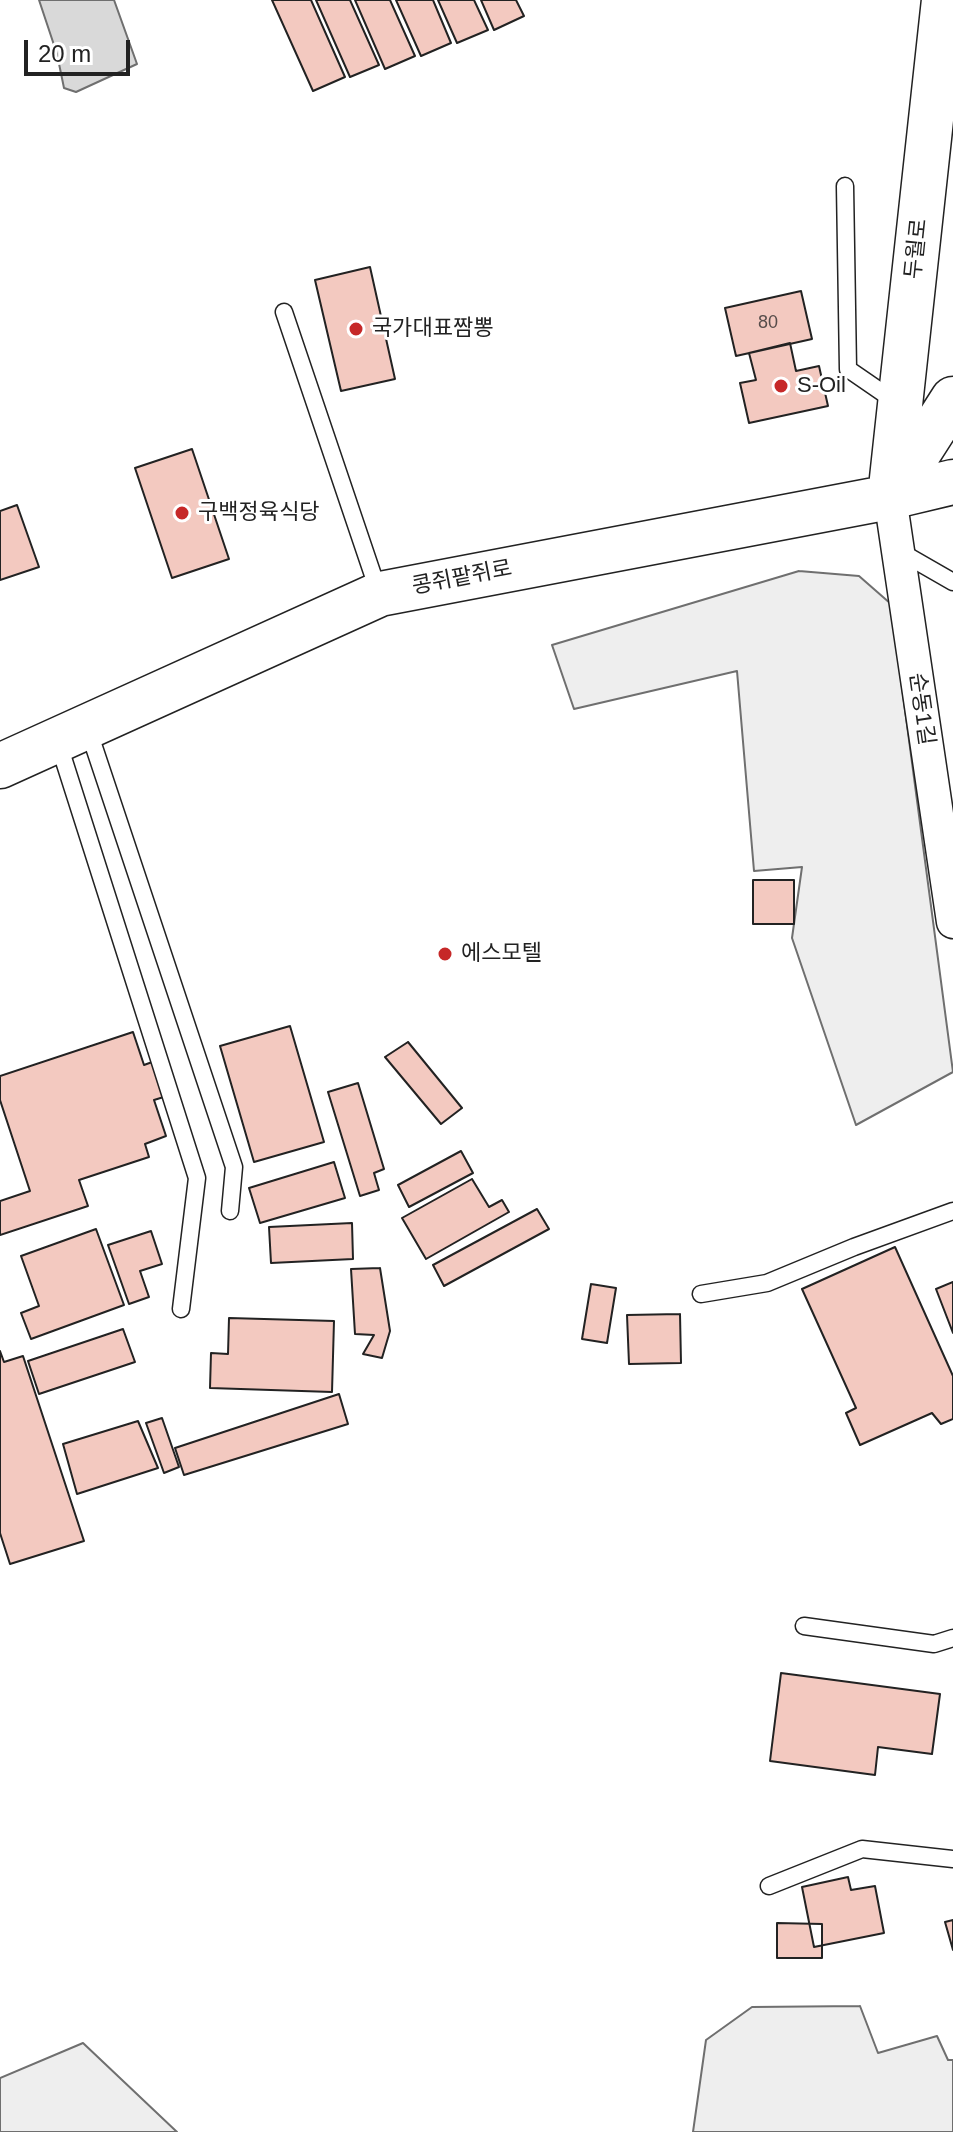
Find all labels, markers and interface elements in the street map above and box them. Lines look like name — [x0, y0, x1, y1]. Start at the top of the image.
scale bar — [28, 24, 134, 74]
text: 20 m — [38, 40, 91, 67]
street label: 두월로 — [901, 217, 933, 281]
house number: 80 — [758, 312, 778, 334]
place label: 국가대표짬뽕 — [372, 316, 493, 342]
marker: 국가대표짬뽕 — [347, 320, 365, 338]
place label: S-Oil — [797, 373, 846, 399]
marker: S-Oil — [772, 377, 790, 395]
place label: 구백정육식당 — [198, 500, 319, 526]
marker: 구백정육식당 — [173, 504, 191, 522]
street label: 콩쥐팥쥐로 — [410, 555, 514, 601]
street label: 순동1길 — [903, 671, 939, 747]
place label: 에스모텔 — [461, 941, 542, 967]
marker: 에스모텔 — [436, 945, 454, 963]

